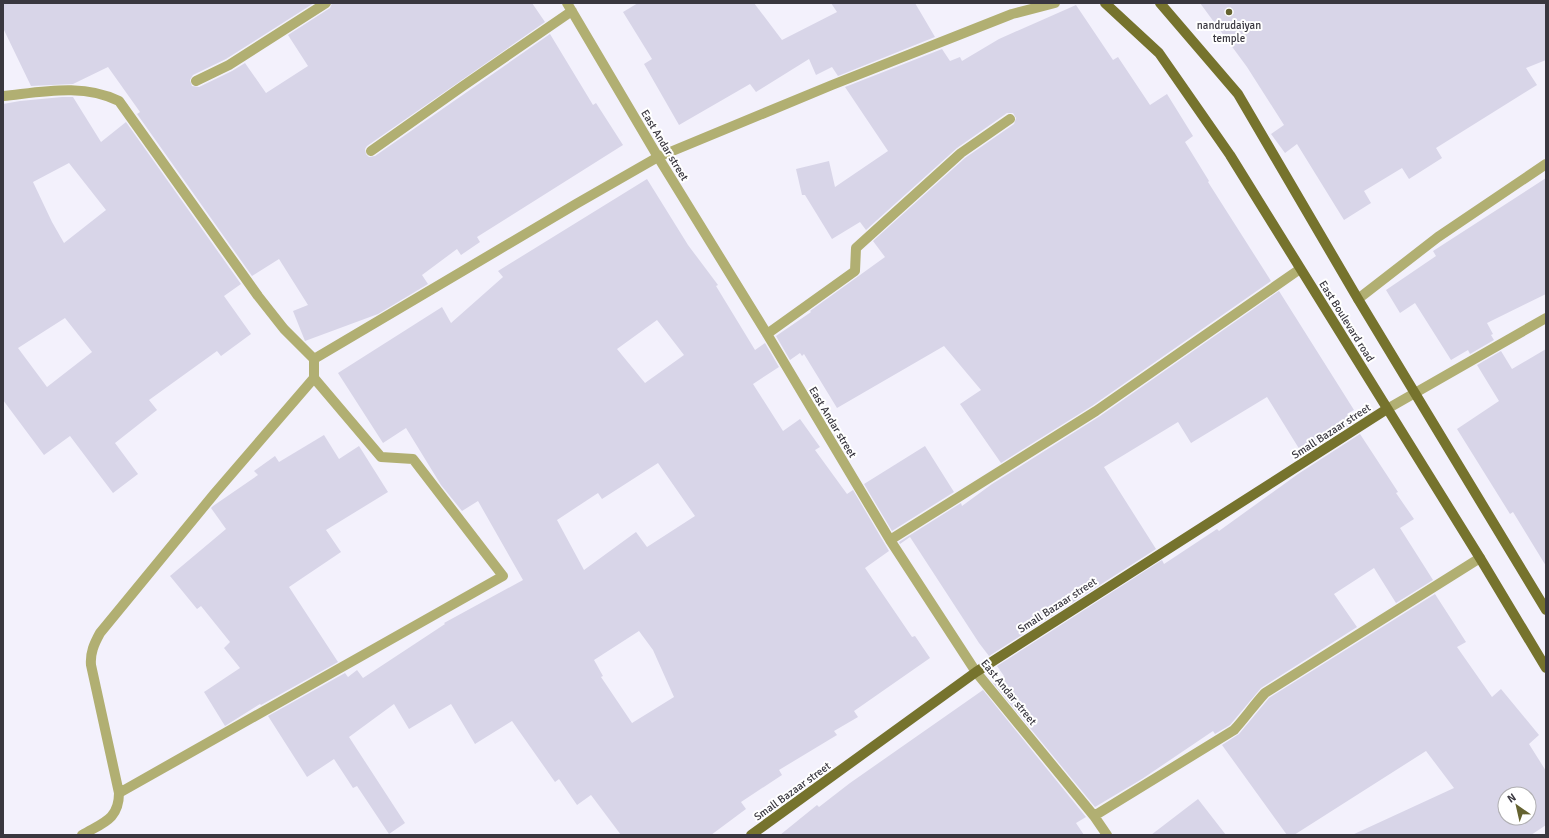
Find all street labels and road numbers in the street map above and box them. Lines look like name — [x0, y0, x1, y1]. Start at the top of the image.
street label: East Andar street — [638, 107, 691, 183]
street label: East Boulevard road — [1316, 278, 1377, 364]
street label: East Andar street — [806, 384, 859, 460]
street label: Small Bazaar street — [1289, 401, 1373, 462]
street label: Small Bazaar street — [1015, 575, 1099, 636]
street label: East Andar street — [978, 657, 1039, 728]
street label: Small Bazaar street — [752, 759, 833, 824]

